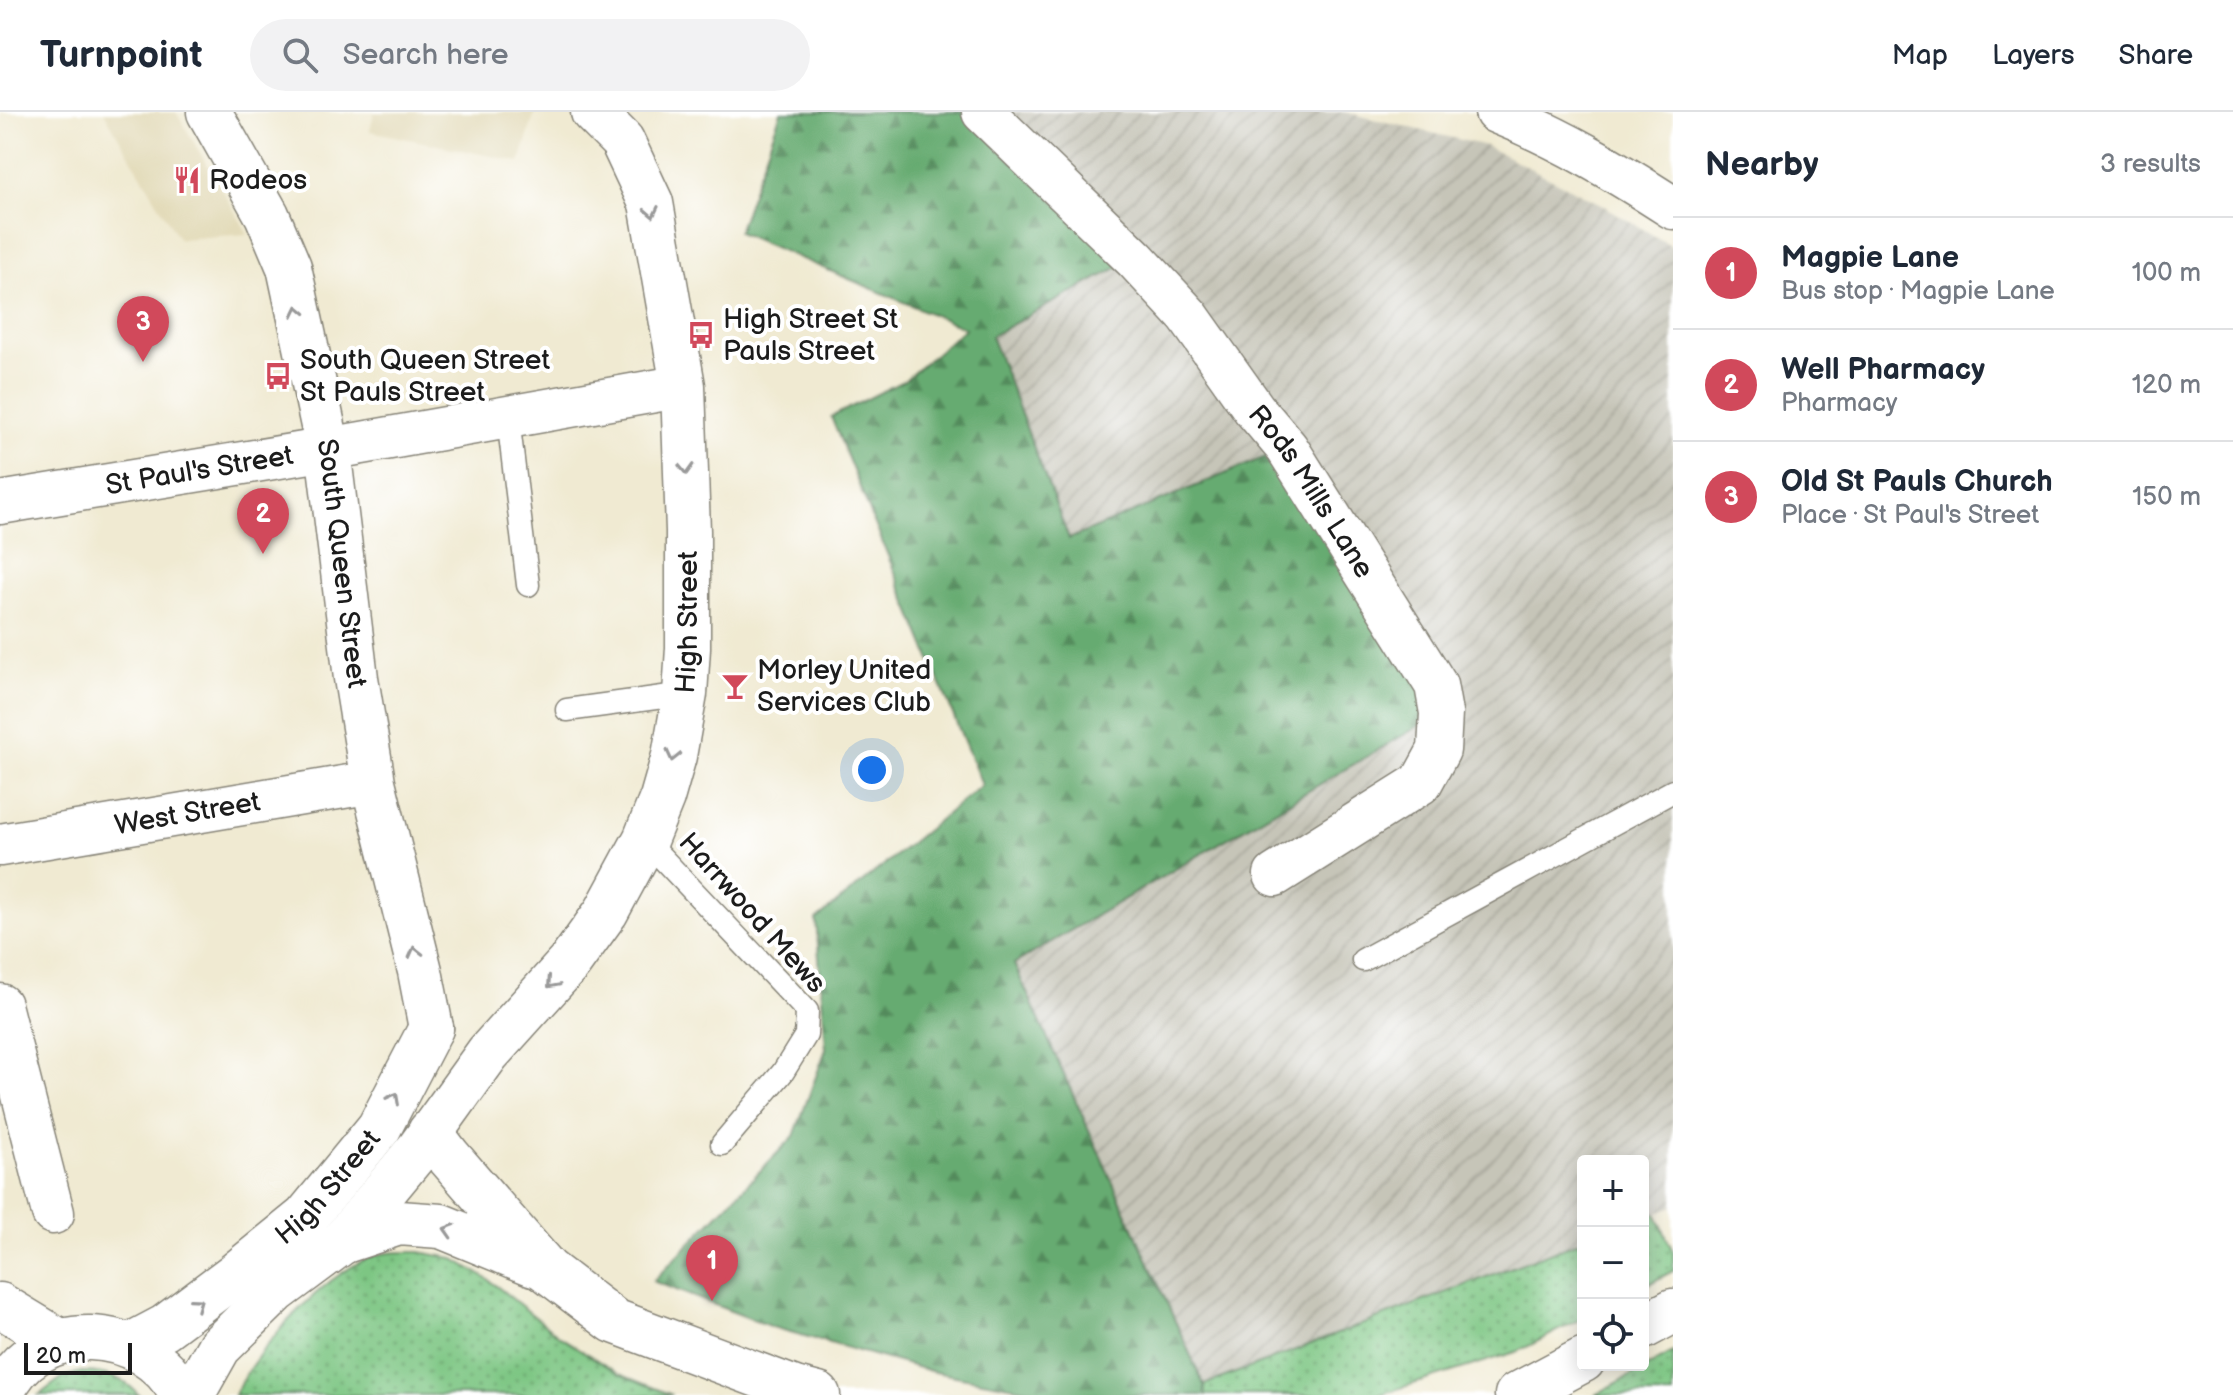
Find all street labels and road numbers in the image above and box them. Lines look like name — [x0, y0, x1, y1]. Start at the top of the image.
street label: Rods Mills Lane — [1241, 398, 1381, 584]
street label: South Queen Street — [310, 436, 374, 691]
street label: St Paul's Street — [103, 438, 296, 502]
street label: High Street — [669, 550, 705, 694]
street label: West Street — [112, 785, 263, 842]
street label: Harrwood Mews — [672, 826, 833, 1000]
street label: High Street — [269, 1123, 387, 1252]

